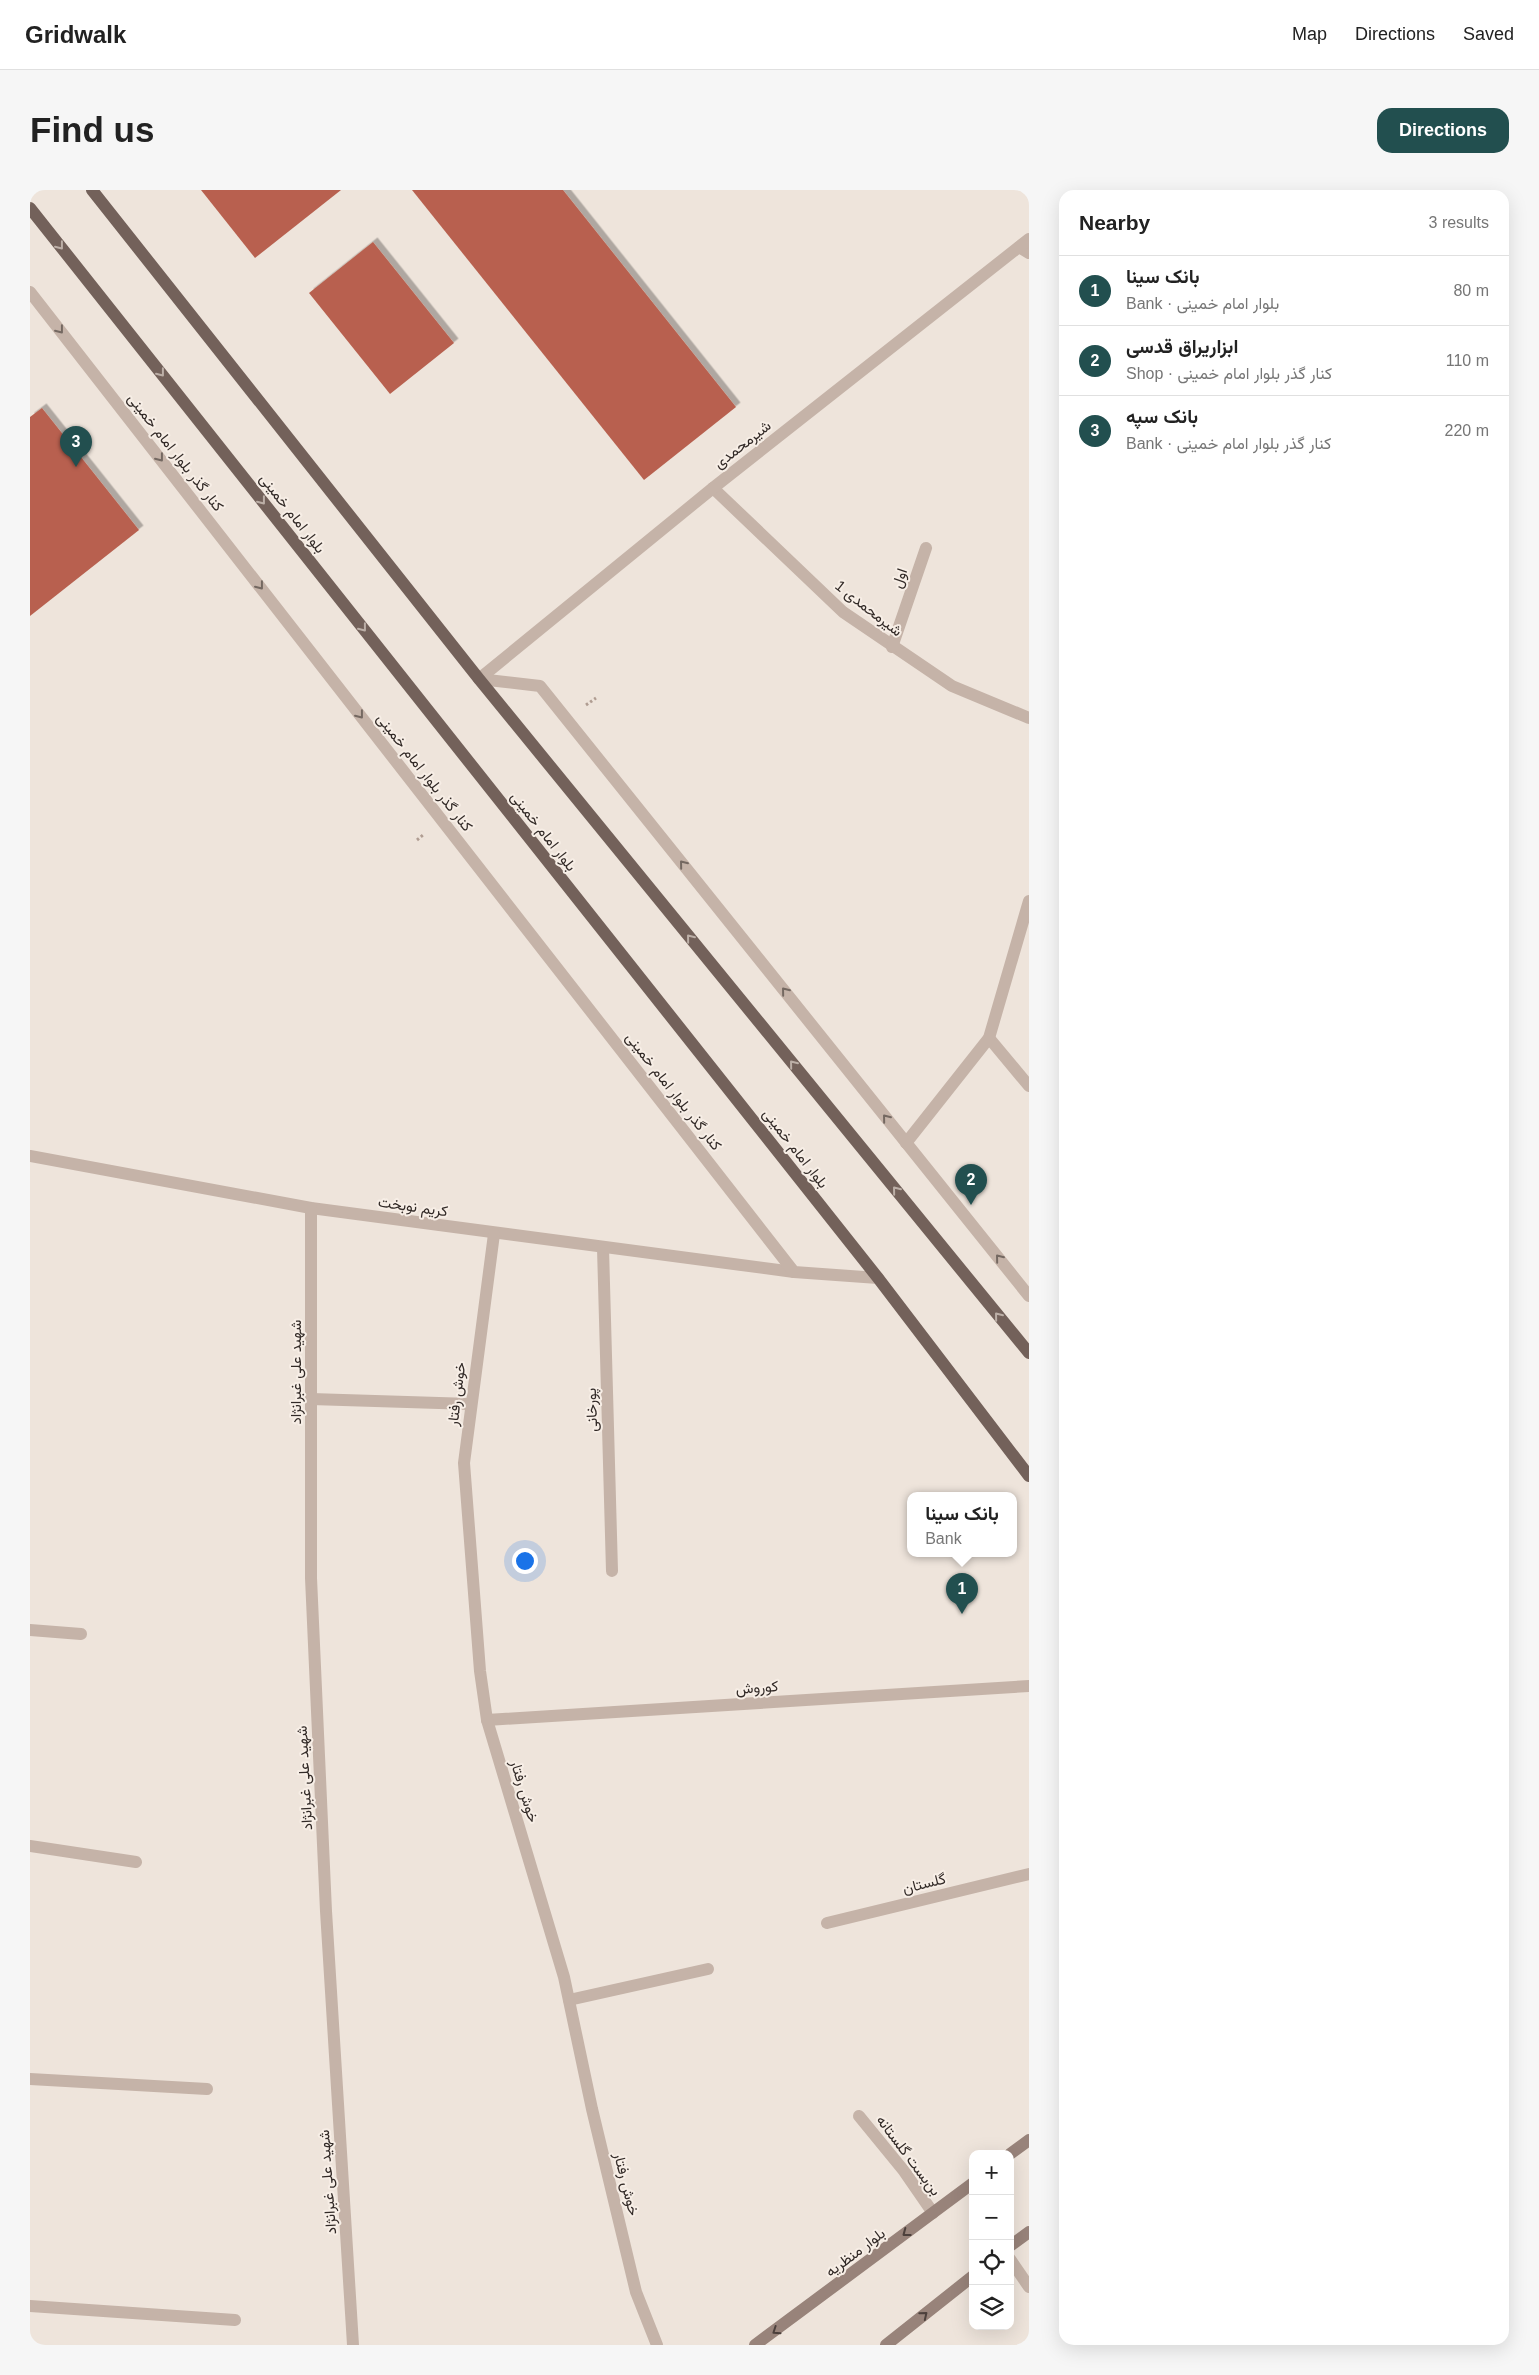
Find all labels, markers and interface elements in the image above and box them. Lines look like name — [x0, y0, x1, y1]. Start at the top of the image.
text: Gridwalk — [25, 21, 126, 48]
text: Map — [1292, 24, 1327, 44]
text: Directions — [1355, 24, 1435, 44]
text: Saved — [1463, 24, 1514, 44]
button: Directions — [1377, 108, 1509, 153]
text: Find us — [30, 110, 154, 149]
text: Nearby — [1079, 211, 1150, 234]
text: 3 results — [1429, 214, 1489, 231]
one-way arrow — [55, 240, 63, 249]
text: بانک سینا — [1126, 266, 1200, 287]
text: 1 — [1091, 282, 1099, 299]
text: 80 m — [1453, 282, 1489, 299]
text: Bank · بلوار امام خمینی — [1126, 295, 1279, 312]
one-way arrow — [54, 324, 63, 334]
text: ابزاریراق قدسی — [1126, 336, 1238, 357]
text: 2 — [1091, 352, 1099, 369]
text: 110 m — [1446, 352, 1489, 369]
text: Shop · کنار گذر بلوار امام خمینی — [1126, 365, 1332, 382]
one-way arrow — [156, 367, 164, 376]
street label: کنار گذر بلوار امام خمینی — [123, 390, 228, 516]
text: بانک سپه — [1126, 406, 1198, 427]
street label: شیرمحمدی — [710, 416, 775, 473]
text: 3 — [1091, 422, 1099, 439]
text: 220 m — [1445, 422, 1489, 439]
pin: 3 — [60, 426, 92, 467]
text: Bank · کنار گذر بلوار امام خمینی — [1126, 435, 1331, 452]
one-way arrow — [154, 452, 163, 462]
street label: بلوار امام خمینی — [255, 470, 329, 557]
one-way arrow — [256, 495, 265, 504]
street label: اول — [888, 566, 911, 590]
street label: شیرمحمدی 1 — [831, 577, 906, 641]
one-way arrow — [254, 581, 263, 590]
one-way arrow — [357, 622, 365, 631]
one-way arrow — [354, 709, 362, 718]
street label: کنار گذر بلوار امام خمینی — [372, 710, 477, 836]
street label: بلوار امام خمینی — [506, 788, 580, 875]
one-way arrow — [681, 861, 689, 870]
one-way arrow — [688, 935, 696, 944]
one-way arrow — [782, 988, 790, 997]
street label: کنار گذر بلوار امام خمینی — [621, 1029, 726, 1155]
one-way arrow — [789, 1060, 798, 1069]
street label: بلوار امام خمینی — [758, 1105, 832, 1192]
one-way arrow — [884, 1115, 892, 1124]
pin: 2 — [955, 1164, 987, 1205]
one-way arrow — [892, 1186, 901, 1195]
street label: کریم نوبخت — [377, 1193, 449, 1221]
one-way arrow — [996, 1255, 1004, 1264]
one-way arrow — [995, 1312, 1004, 1321]
street label: شهید علی غبرانژاد — [287, 1319, 306, 1424]
street label: خوش رفتار — [444, 1361, 470, 1428]
street label: پورخانی — [582, 1388, 602, 1432]
popup — [907, 1492, 1017, 1557]
text: بانک سینا — [925, 1503, 999, 1524]
text: Bank — [925, 1530, 962, 1547]
your location — [512, 1548, 538, 1574]
pin: 1 — [946, 1573, 978, 1614]
street label: کوروش — [735, 1677, 779, 1699]
street label: شهید علی غبرانژاد — [293, 1725, 317, 1831]
street label: خوش رفتار — [505, 1757, 543, 1825]
street label: گلستان — [901, 1869, 948, 1898]
street label: بن‌بست گلستانه — [872, 2111, 945, 2200]
street label: شهید علی غبرانژاد — [315, 2129, 341, 2235]
street label: خوش رفتار — [609, 2150, 643, 2218]
map controls — [969, 2150, 1014, 2330]
button: + — [969, 2150, 1014, 2195]
button: − — [969, 2195, 1014, 2240]
street label: بلوار منظریه — [822, 2224, 889, 2281]
one-way arrow — [903, 2228, 912, 2236]
button: locate — [969, 2240, 1014, 2285]
button: layers — [969, 2285, 1014, 2330]
one-way arrow — [919, 2311, 928, 2320]
one-way arrow — [772, 2325, 782, 2334]

